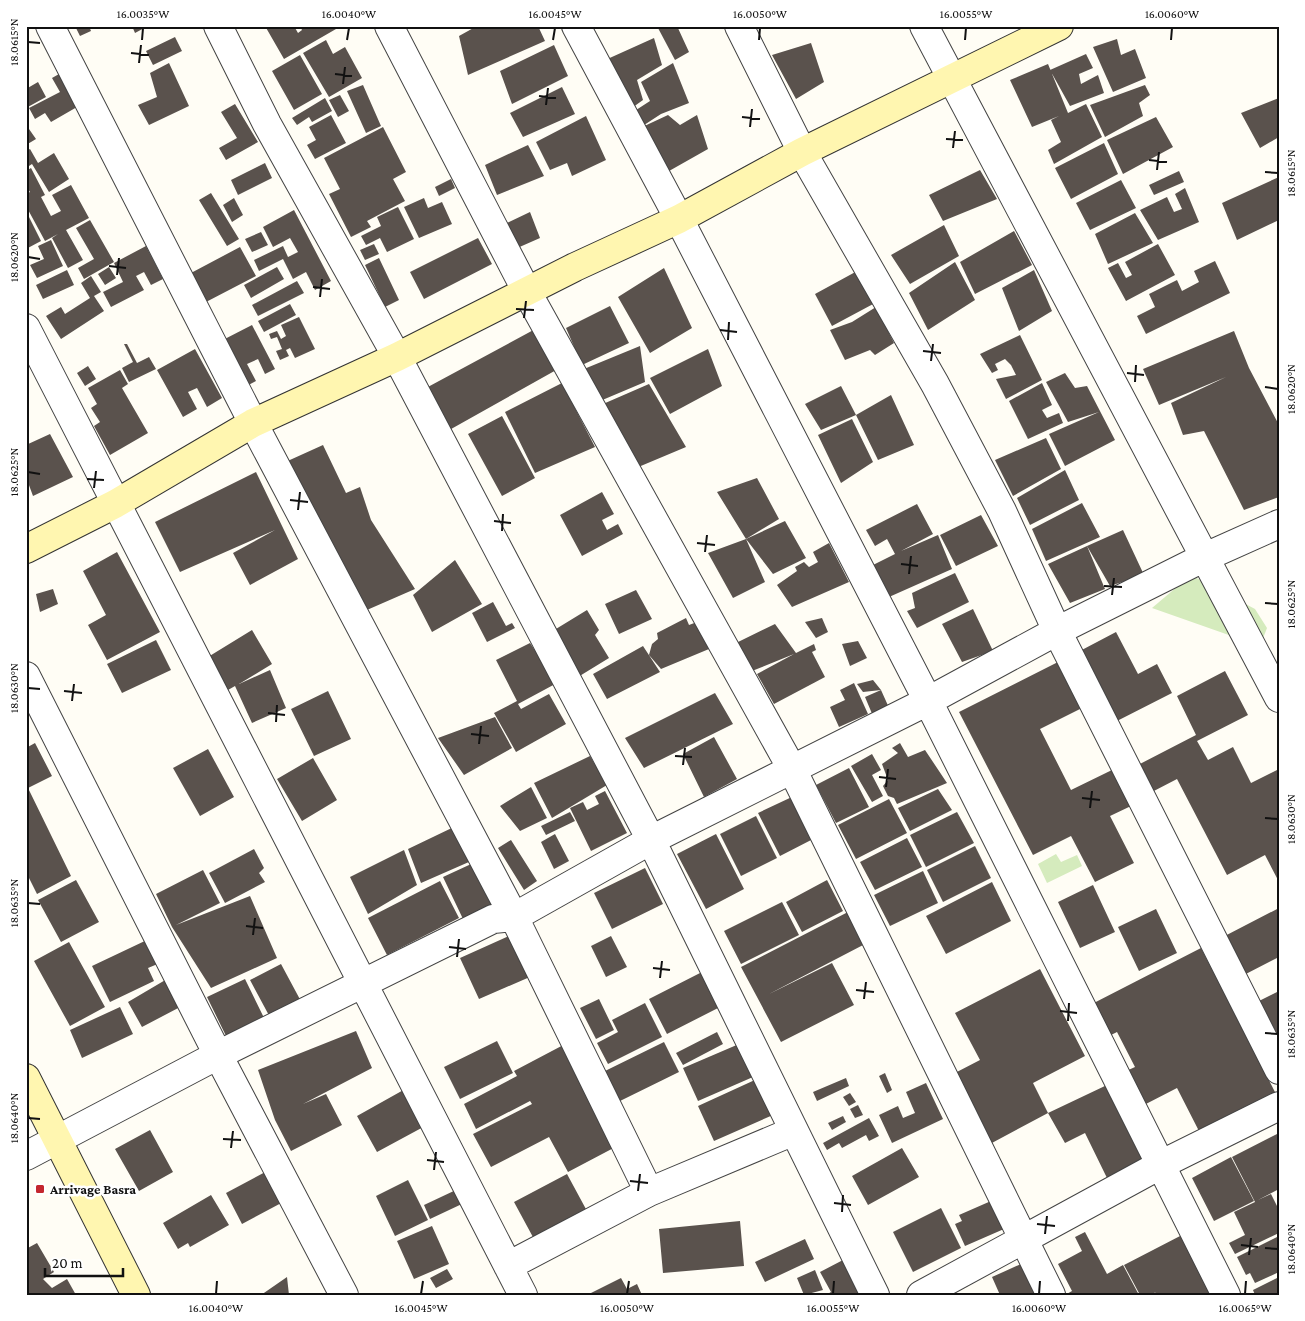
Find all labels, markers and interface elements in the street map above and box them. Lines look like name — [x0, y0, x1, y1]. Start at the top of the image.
text: 16.0035°W — [117, 7, 169, 21]
text: 16.0040°W — [322, 7, 376, 21]
text: 16.0045°W — [529, 7, 581, 21]
text: 16.0050°W — [733, 7, 787, 21]
text: 16.0055°W — [940, 7, 992, 21]
text: 16.0060°W — [1145, 7, 1199, 21]
text: 18.0615°N — [7, 18, 21, 66]
text: 18.0615°N — [1284, 149, 1298, 197]
text: 18.0620°N — [7, 232, 21, 282]
text: 18.0620°N — [1284, 364, 1298, 414]
text: 18.0625°N — [7, 447, 21, 496]
text: 18.0625°N — [1284, 579, 1298, 628]
text: 18.0630°N — [7, 663, 21, 713]
text: 18.0630°N — [1284, 794, 1298, 844]
text: 18.0635°N — [7, 879, 21, 927]
text: 18.0635°N — [1284, 1010, 1298, 1058]
text: 18.0640°N — [7, 1093, 21, 1143]
place label: Arrivage Basra — [49, 1181, 136, 1197]
marker: Arrivage Basra — [34, 1183, 46, 1195]
text: 18.0640°N — [1284, 1224, 1298, 1274]
scale bar — [45, 1246, 122, 1278]
text: 20 m — [52, 1255, 83, 1271]
text: 16.0040°W — [189, 1301, 243, 1315]
text: 16.0045°W — [395, 1301, 447, 1315]
text: 16.0050°W — [600, 1301, 654, 1315]
text: 16.0055°W — [807, 1301, 859, 1315]
text: 16.0060°W — [1012, 1301, 1066, 1315]
text: 16.0065°W — [1219, 1301, 1271, 1315]

